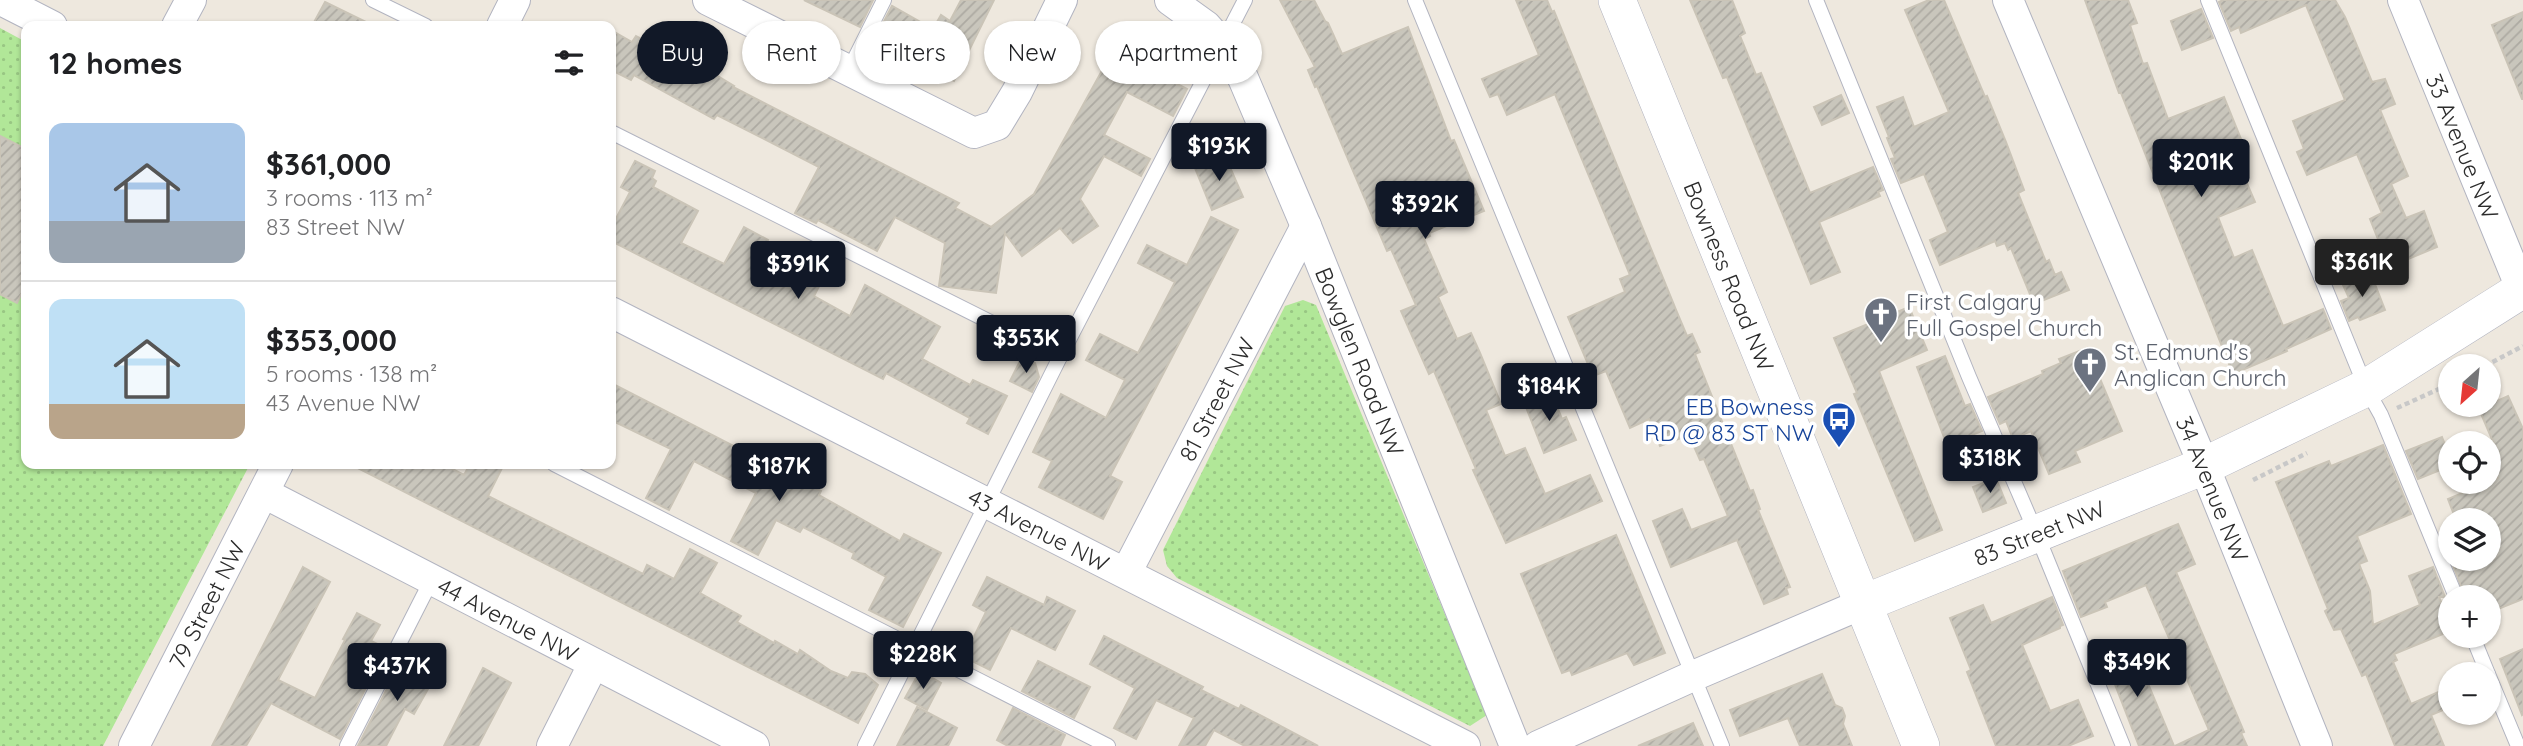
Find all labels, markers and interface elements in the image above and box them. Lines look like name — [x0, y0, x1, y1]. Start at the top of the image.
chip: Buy — [637, 21, 728, 84]
chip: Rent — [742, 21, 841, 84]
chip: Filters — [855, 21, 970, 84]
chip: New — [984, 21, 1081, 84]
chip: Apartment — [1095, 21, 1262, 84]
text: 12 homes — [49, 44, 182, 82]
icon: filters — [550, 44, 588, 82]
street label: 33 Avenue NW — [2420, 69, 2506, 223]
pin: $193K — [1170, 124, 1268, 183]
text: $193K — [1187, 131, 1251, 160]
pin: $201K — [2152, 140, 2250, 199]
text: $361,000 — [266, 145, 391, 183]
text: $201K — [2169, 147, 2233, 176]
icon: home — [105, 151, 189, 235]
street label: Bowness Road NW — [1678, 177, 1781, 375]
pin: $392K — [1376, 182, 1474, 241]
text: 3 rooms · 113 m² — [266, 183, 433, 212]
text: $392K — [1391, 189, 1459, 218]
text: 83 Street NW — [266, 212, 405, 241]
pin: $361K — [2313, 240, 2411, 299]
pin: $391K — [749, 242, 847, 301]
text: $361K — [2331, 247, 2393, 276]
text: $391K — [766, 249, 830, 278]
street label: Bowglen Road NW — [1309, 263, 1411, 460]
place label: First Calgary Full Gospel Church — [1906, 287, 2102, 342]
church icon: First Calgary Full Gospel Church — [1862, 295, 1900, 344]
pin: $353K — [977, 316, 1075, 375]
text: $353,000 — [266, 321, 397, 359]
text: $353K — [993, 323, 1059, 352]
icon: home — [105, 327, 189, 411]
street label: 81 Street NW — [1172, 332, 1260, 466]
place label: St. Edmund's Anglican Church — [2114, 337, 2287, 392]
church icon: St. Edmund's Anglican Church — [2071, 345, 2109, 394]
north arrow — [2438, 354, 2501, 416]
map controls — [2438, 354, 2501, 725]
text: 5 rooms · 138 m² — [266, 359, 437, 388]
pin: $184K — [1500, 364, 1598, 423]
text: $184K — [1517, 371, 1581, 400]
text: 43 Avenue NW — [266, 388, 420, 417]
place label: EB Bowness RD @ 83 ST NW — [1644, 392, 1814, 447]
bus stop icon: EB Bowness RD @ 83 ST NW — [1820, 400, 1858, 449]
street label: 34 Avenue NW — [2170, 412, 2255, 566]
button: locate — [2438, 431, 2501, 494]
pin: $318K — [1941, 435, 2039, 495]
text: $318K — [1959, 443, 2021, 472]
pin: $187K — [730, 444, 828, 503]
text: $187K — [748, 451, 810, 480]
street label: 43 Avenue NW — [964, 482, 1114, 577]
street label: 83 Street NW — [1969, 493, 2109, 572]
button: layers — [2438, 508, 2501, 571]
street label: 79 Street NW — [162, 536, 251, 673]
street label: 44 Avenue NW — [433, 571, 584, 667]
button: + — [2438, 585, 2501, 648]
pin: $228K — [874, 632, 972, 691]
text: $228K — [889, 639, 957, 668]
pin: $349K — [2088, 640, 2186, 699]
pin: $437K — [348, 644, 446, 703]
text: $349K — [2103, 647, 2171, 676]
text: $437K — [363, 651, 431, 680]
button: − — [2438, 662, 2501, 725]

